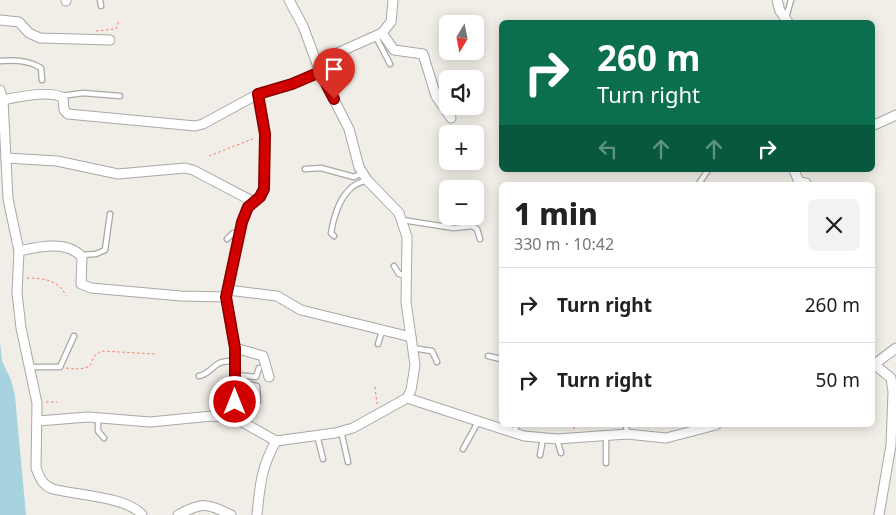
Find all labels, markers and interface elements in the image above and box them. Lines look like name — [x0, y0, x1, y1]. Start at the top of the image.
north arrow — [439, 15, 484, 60]
map controls — [439, 15, 484, 225]
text: 260 m — [597, 34, 700, 81]
icon: right — [514, 40, 579, 105]
pin — [313, 48, 355, 99]
icon: arrive — [320, 55, 348, 83]
button: sound — [439, 70, 484, 115]
text: Turn right — [597, 79, 700, 109]
button: + — [439, 125, 484, 170]
icon: left — [594, 135, 622, 163]
icon: ahead — [647, 135, 675, 163]
icon: ahead — [700, 135, 728, 163]
icon: right — [753, 135, 781, 163]
button: − — [439, 180, 484, 225]
text: 1 min — [514, 193, 598, 234]
button: close — [808, 199, 860, 251]
text: 330 m · 10:42 — [514, 233, 614, 255]
icon: right — [514, 291, 542, 319]
text: Turn right — [557, 292, 652, 318]
text: 260 m — [805, 292, 860, 318]
icon: right — [514, 366, 542, 394]
text: Turn right — [557, 367, 652, 393]
text: 50 m — [816, 367, 860, 393]
position arrow — [208, 375, 260, 427]

